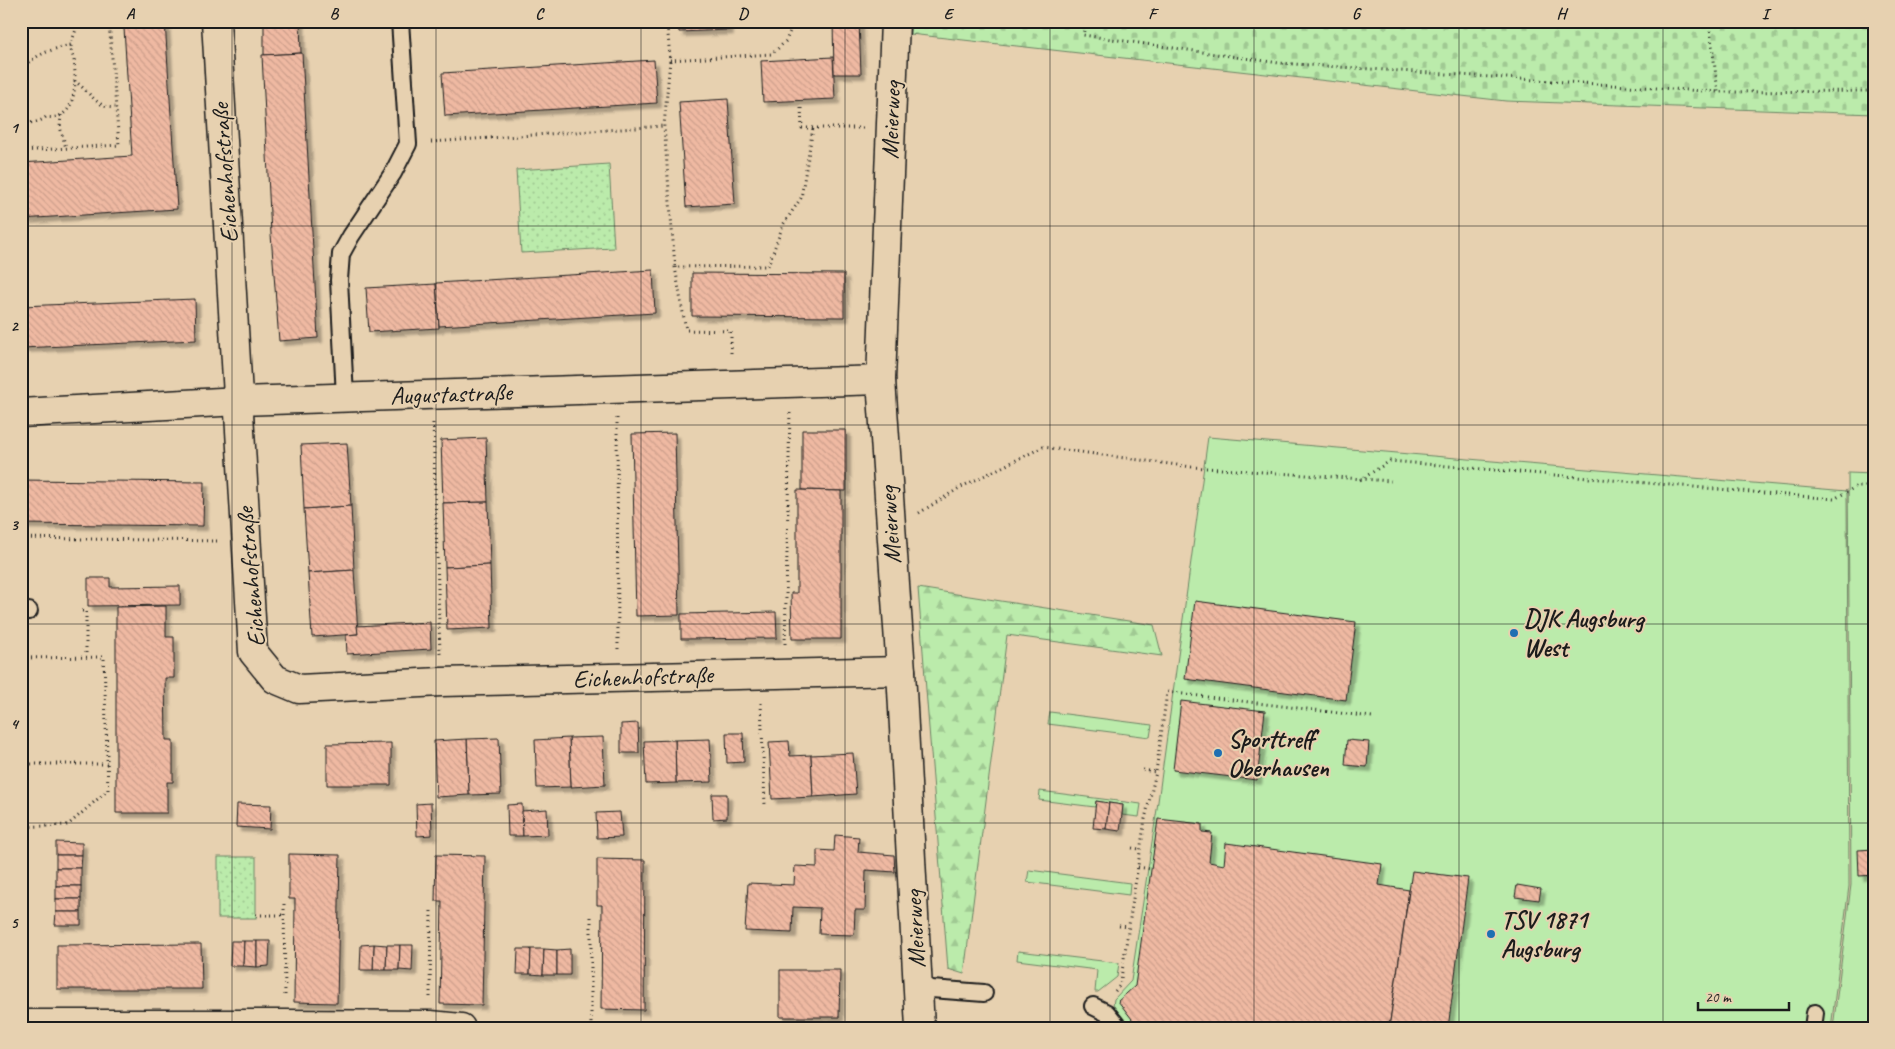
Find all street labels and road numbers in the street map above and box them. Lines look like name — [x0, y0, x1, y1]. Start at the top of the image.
street label: Meierweg — [874, 78, 908, 159]
street label: Eichenhofstraße — [204, 100, 246, 244]
street label: Augustastraße — [390, 376, 514, 412]
street label: Meierweg — [871, 483, 909, 565]
street label: Eichenhofstraße — [229, 504, 273, 648]
street label: Eichenhofstraße — [572, 659, 715, 695]
street label: Meierweg — [897, 887, 933, 969]

